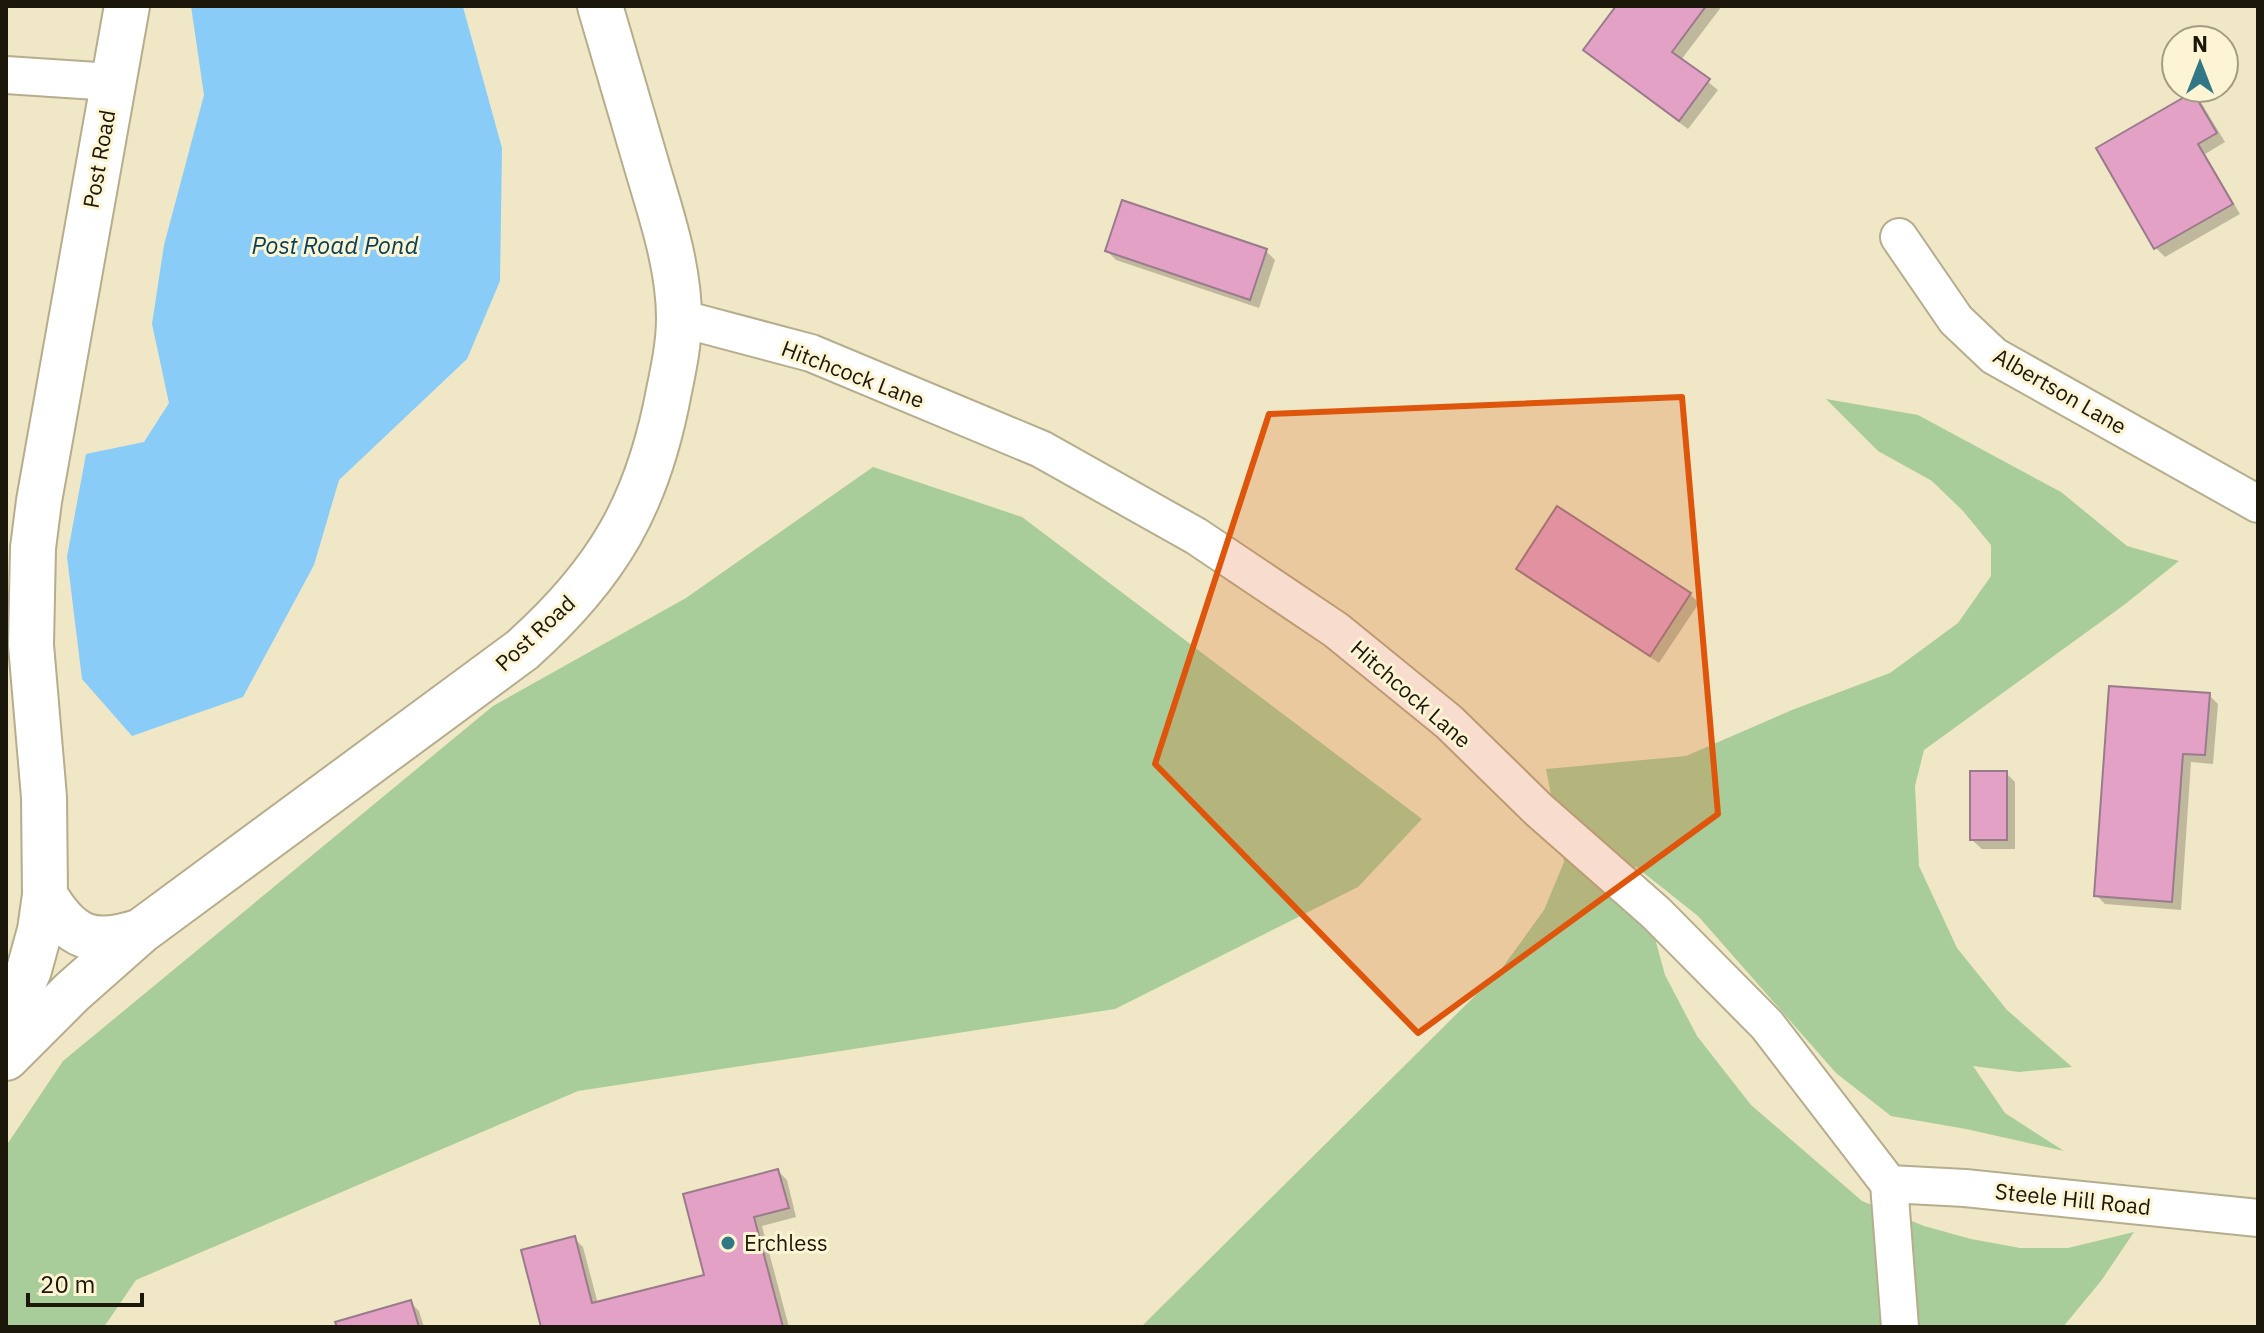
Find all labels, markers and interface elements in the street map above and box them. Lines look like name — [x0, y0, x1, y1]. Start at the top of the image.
north arrow — [2160, 24, 2240, 104]
text: N — [2192, 29, 2208, 58]
street label: Post Road — [76, 108, 121, 210]
water label: Post Road Pond — [252, 229, 418, 261]
street label: Hitchcock Lane — [778, 333, 929, 414]
street label: Albertson Lane — [1989, 341, 2132, 440]
street label: Post Road — [488, 588, 581, 677]
street label: Hitchcock Lane — [1345, 633, 1478, 754]
street label: Steele Hill Road — [1994, 1176, 2152, 1221]
place label: Erchless — [744, 1228, 828, 1257]
marker: Erchless — [719, 1234, 737, 1252]
scale bar — [28, 1257, 142, 1307]
text: 20 m — [40, 1268, 95, 1300]

